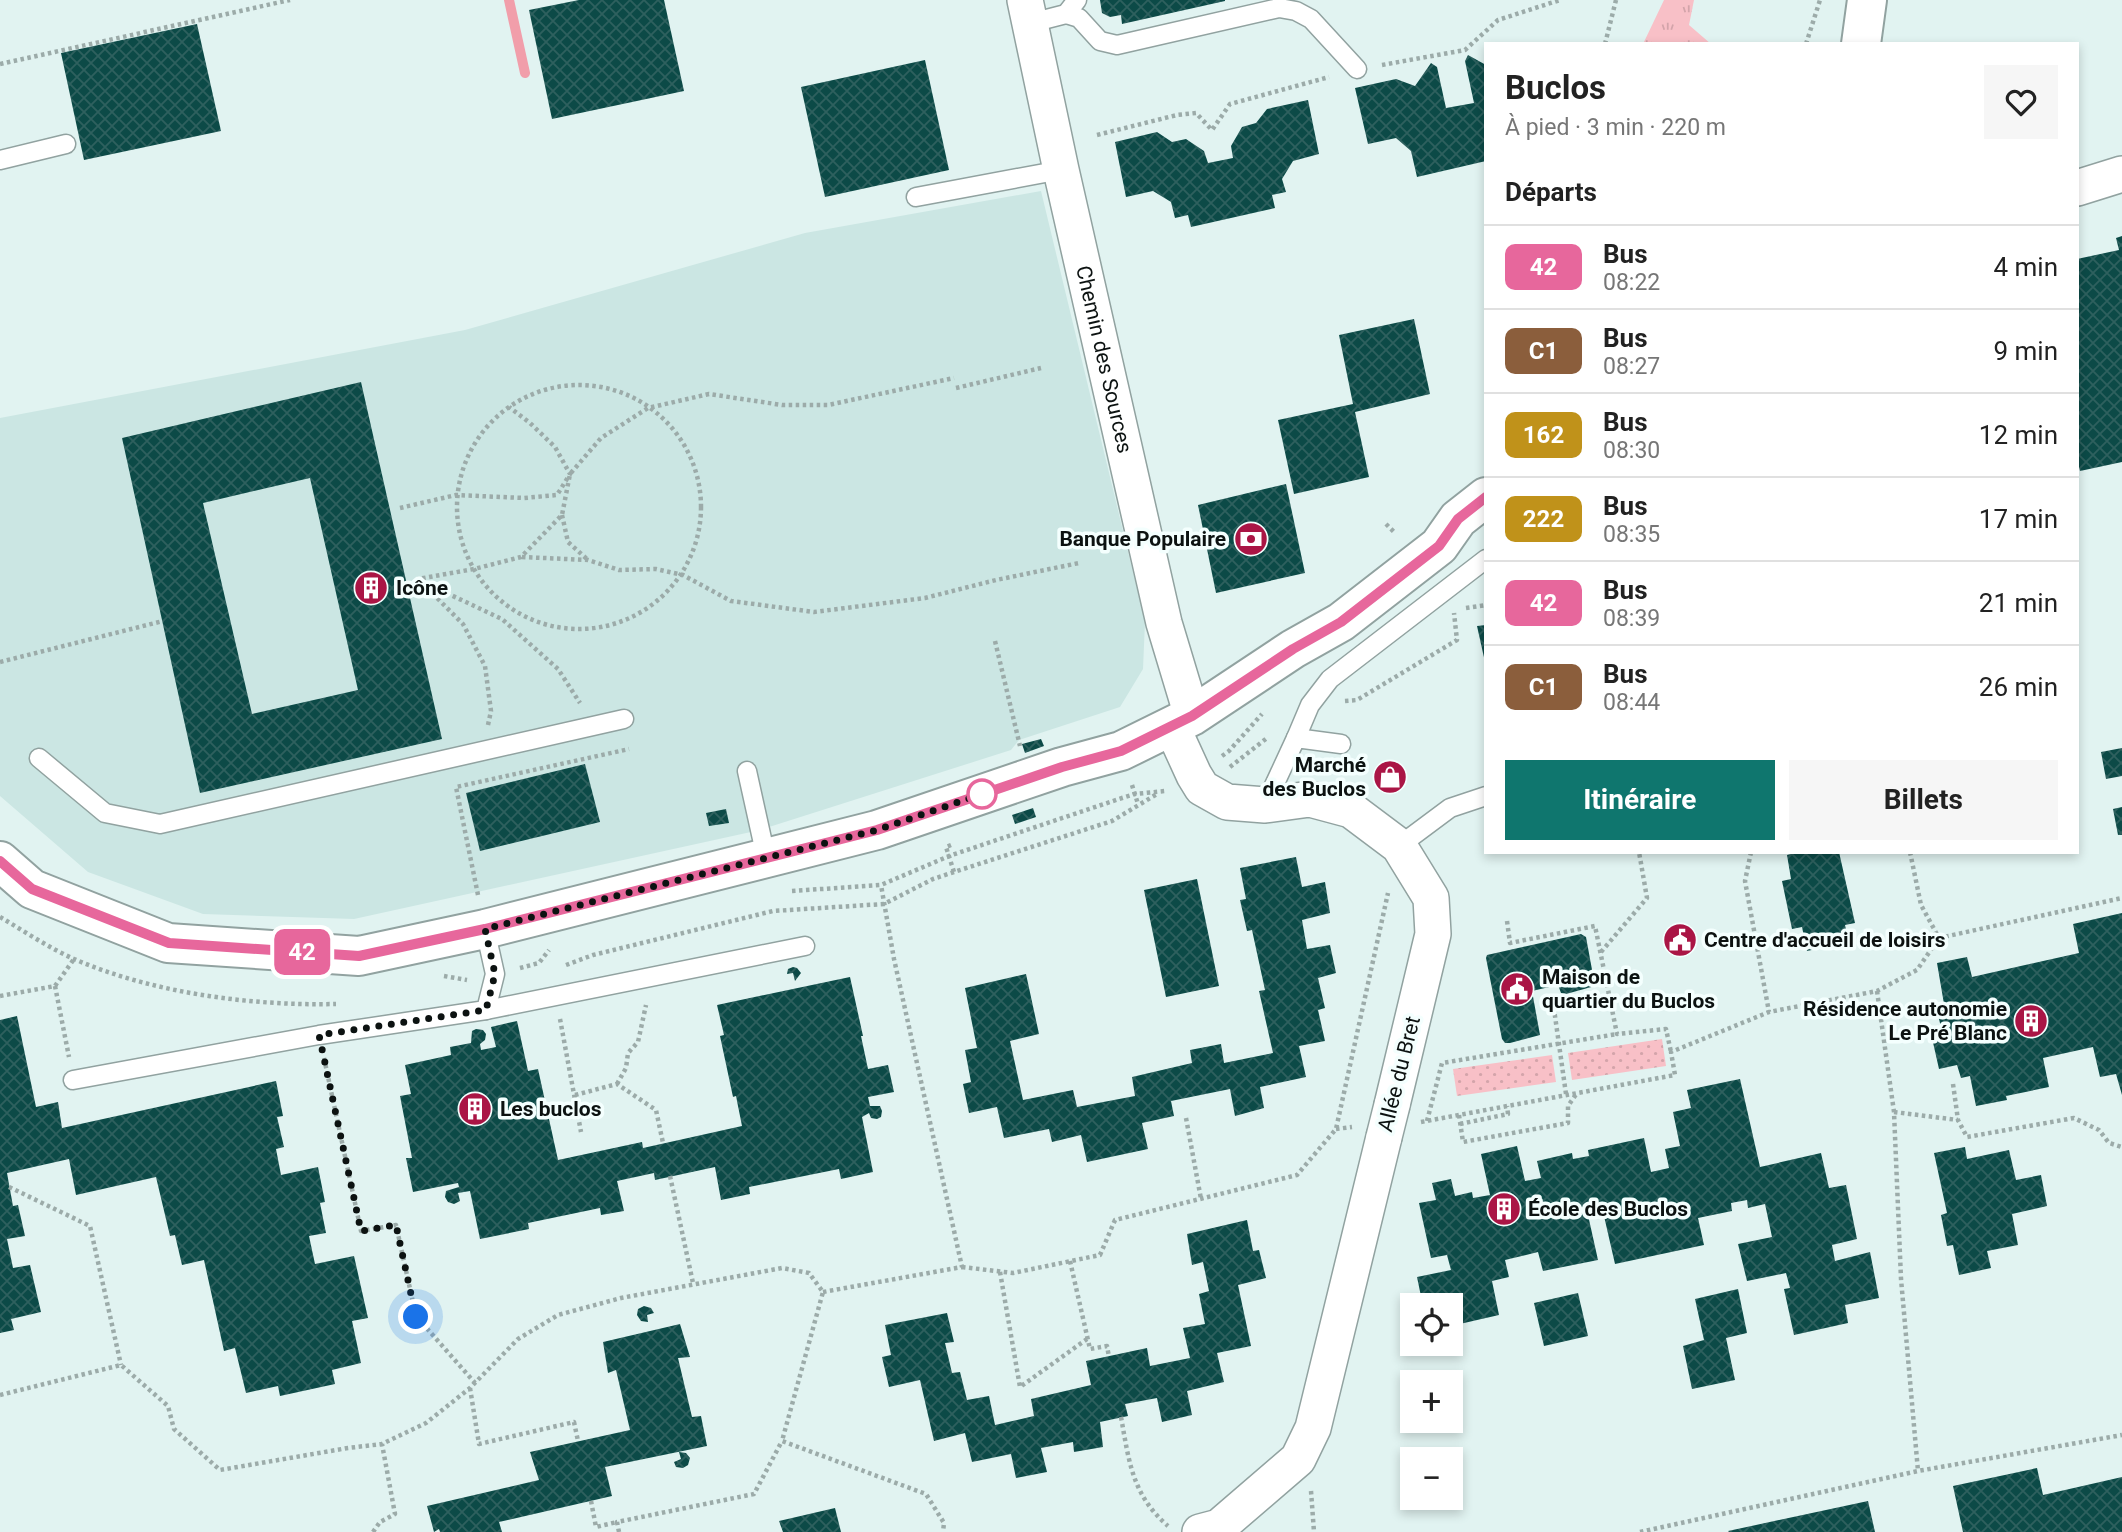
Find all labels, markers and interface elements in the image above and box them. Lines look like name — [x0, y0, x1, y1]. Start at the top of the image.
button: heart — [1984, 65, 2058, 139]
text: Buclos — [1505, 68, 1606, 107]
text: À pied · 3 min · 220 m — [1505, 114, 1726, 141]
text: Départs — [1505, 177, 1597, 207]
text: Bus — [1603, 239, 1648, 269]
text: 4 min — [1993, 252, 2058, 282]
text: 42 — [1530, 253, 1557, 281]
street label: Chemin des Sources — [1071, 263, 1137, 456]
text: 08:22 — [1603, 269, 1660, 296]
text: Bus — [1603, 323, 1648, 353]
text: 9 min — [1993, 336, 2058, 366]
text: C1 — [1529, 337, 1558, 365]
text: 08:27 — [1603, 353, 1660, 380]
text: Bus — [1603, 407, 1648, 437]
text: 12 min — [1979, 420, 2058, 450]
text: 162 — [1523, 421, 1564, 449]
text: 08:30 — [1603, 437, 1660, 464]
text: Bus — [1603, 491, 1648, 521]
text: 17 min — [1979, 504, 2058, 534]
text: 222 — [1523, 505, 1564, 533]
bank icon: Banque Populaire — [1232, 520, 1270, 558]
text: 08:35 — [1603, 521, 1660, 548]
place label: Banque Populaire — [1059, 527, 1226, 551]
building icon: Icône — [352, 569, 390, 607]
text: Bus — [1603, 575, 1648, 605]
place label: Icône — [396, 576, 448, 600]
text: 21 min — [1979, 588, 2058, 618]
text: 42 — [1530, 589, 1557, 617]
text: 08:39 — [1603, 605, 1660, 632]
text: Bus — [1603, 659, 1648, 689]
text: 26 min — [1979, 672, 2058, 702]
text: C1 — [1529, 673, 1558, 701]
text: 08:44 — [1603, 689, 1660, 716]
place label: Marché des Buclos — [1263, 753, 1366, 801]
shop icon: Marché des Buclos — [1371, 758, 1409, 796]
button: Itinéraire — [1505, 760, 1775, 840]
button: Billets — [1789, 760, 2058, 840]
unlabelled marker — [967, 779, 997, 809]
public building icon: Centre d'accueil de loisirs — [1661, 921, 1699, 959]
place label: Centre d'accueil de loisirs — [1704, 928, 1946, 952]
line badge: 42 — [270, 929, 334, 975]
text: 42 — [288, 938, 316, 966]
place label: Maison de quartier du Buclos — [1542, 965, 1715, 1013]
public building icon: Maison de quartier du Buclos — [1498, 970, 1536, 1008]
place label: Résidence autonomie Le Pré Blanc — [1803, 997, 2007, 1045]
building icon: Résidence autonomie Le Pré Blanc — [2012, 1002, 2050, 1040]
street label: Allée du Bret — [1373, 1014, 1425, 1134]
building icon: Les buclos — [456, 1090, 494, 1128]
place label: Les buclos — [500, 1097, 602, 1121]
building icon: École des Buclos — [1485, 1190, 1523, 1228]
place label: École des Buclos — [1528, 1197, 1688, 1221]
map controls — [1400, 1293, 1463, 1510]
button: locate — [1400, 1293, 1463, 1356]
your location — [398, 1299, 433, 1334]
button: + — [1400, 1370, 1463, 1433]
button: − — [1400, 1447, 1463, 1510]

